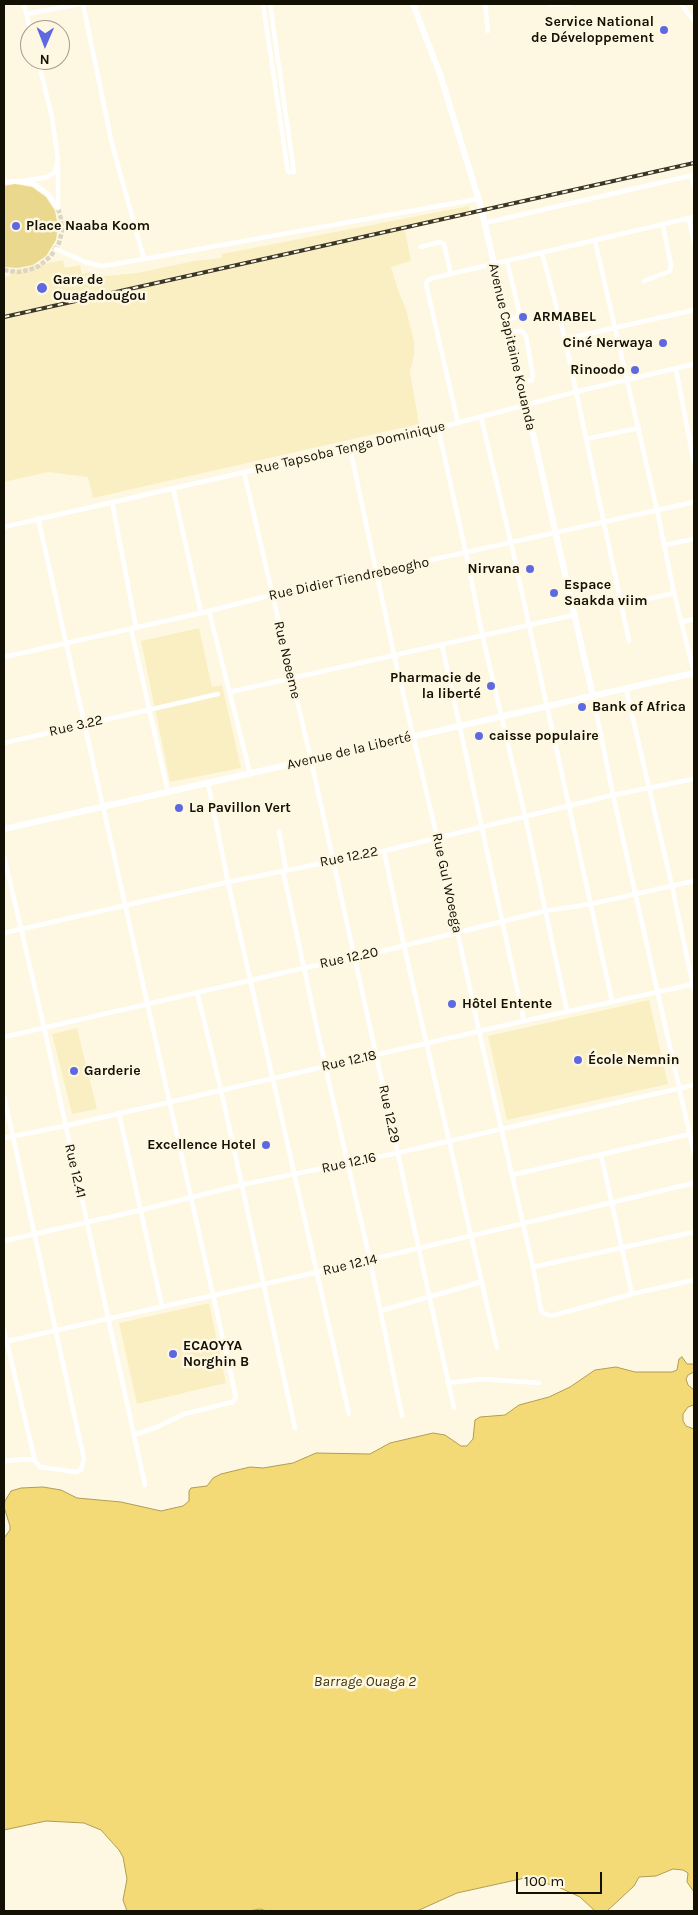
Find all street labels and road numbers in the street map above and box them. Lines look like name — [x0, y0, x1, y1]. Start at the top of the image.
street label: Avenue Capitaine Kouanda — [485, 262, 539, 432]
street label: Rue Tapsoba Tenga Dominique — [253, 418, 447, 478]
street label: Rue Didier Tiendrebeogho — [267, 554, 431, 604]
street label: Rue Noeeme — [270, 619, 304, 701]
street label: Rue 3.22 — [48, 712, 104, 740]
street label: Avenue de la Liberté — [285, 729, 413, 773]
street label: Rue Gul Woeega — [428, 831, 466, 935]
street label: Rue 12.22 — [318, 843, 380, 871]
street label: Rue 12.20 — [318, 944, 380, 972]
street label: Rue 12.18 — [320, 1047, 378, 1075]
street label: Rue 12.29 — [375, 1083, 403, 1145]
street label: Rue 12.41 — [61, 1142, 89, 1200]
street label: Rue 12.16 — [320, 1149, 378, 1177]
street label: Rue 12.14 — [321, 1251, 379, 1279]

